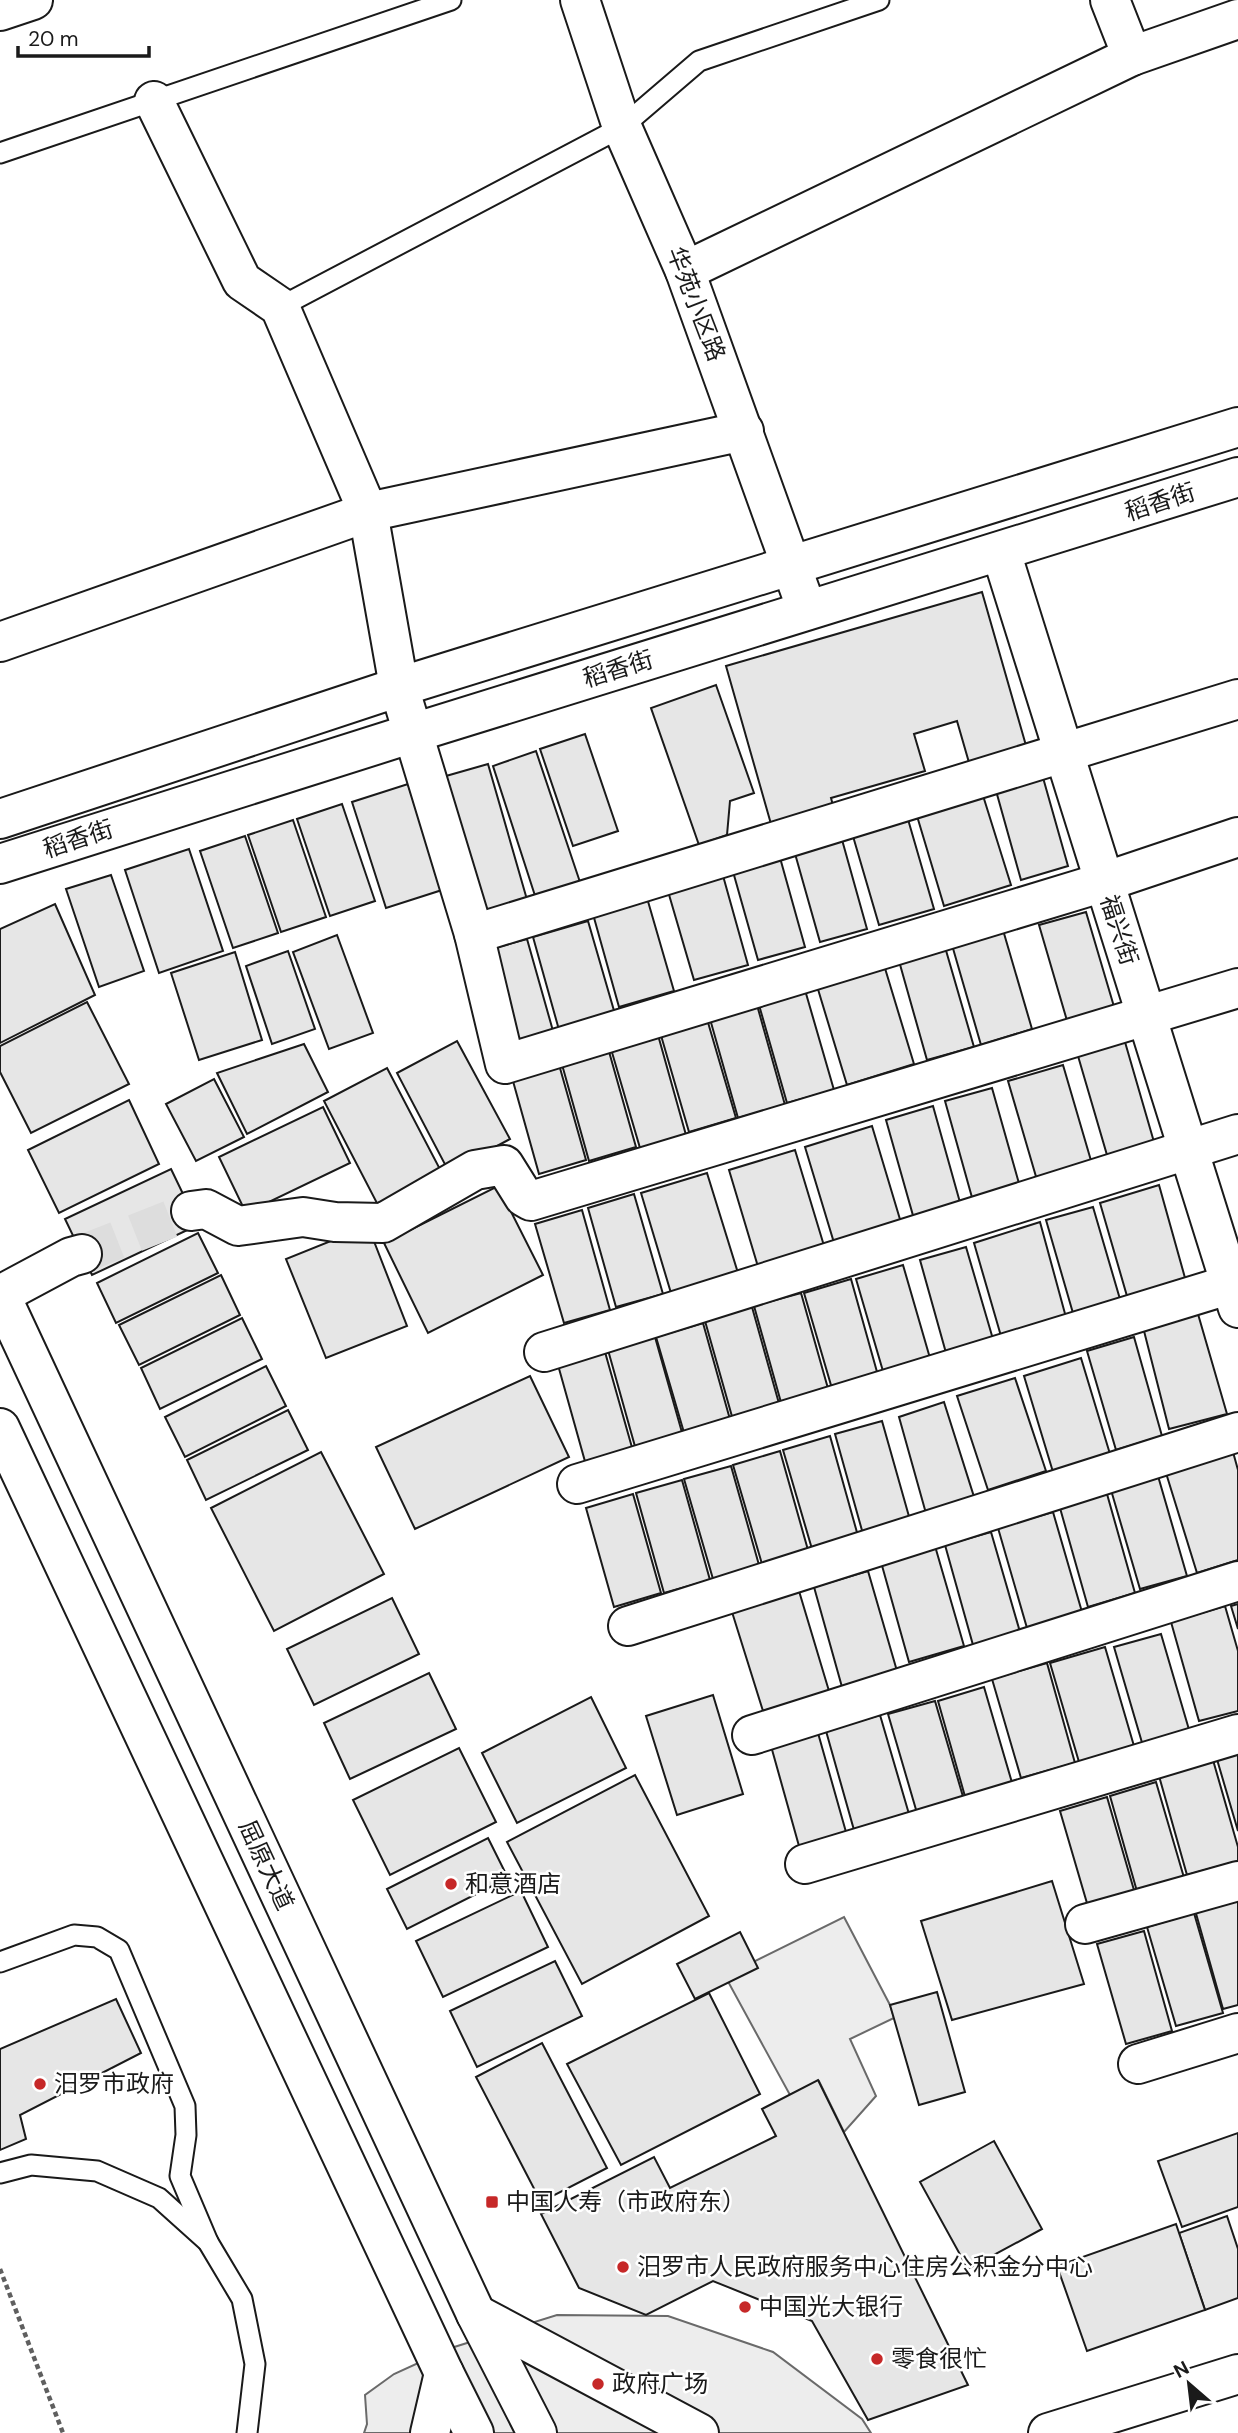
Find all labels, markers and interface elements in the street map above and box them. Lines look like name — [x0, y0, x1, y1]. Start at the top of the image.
scale bar — [18, 14, 149, 58]
text: 20 m — [28, 25, 79, 53]
street label: 华苑小区路 — [660, 242, 732, 365]
street label: 稻香街 — [1121, 476, 1199, 527]
street label: 稻香街 — [579, 643, 657, 694]
street label: 稻香街 — [39, 813, 117, 864]
street label: 福兴街 — [1094, 891, 1145, 969]
street label: 屈原大道 — [232, 1815, 301, 1915]
place label: 和意酒店 — [465, 1868, 561, 1899]
marker: 和意酒店 — [443, 1876, 459, 1892]
place label: 汨罗市政府 — [54, 2068, 174, 2099]
marker: 汨罗市政府 — [32, 2076, 48, 2092]
place label: 中国人寿（市政府东） — [506, 2186, 746, 2217]
marker: 中国人寿（市政府东） — [484, 2194, 500, 2210]
place label: 汨罗市人民政府服务中心住房公积金分中心 — [637, 2251, 1093, 2282]
marker: 汨罗市人民政府服务中心住房公积金分中心 — [615, 2259, 631, 2275]
place label: 中国光大银行 — [759, 2291, 903, 2322]
marker: 中国光大银行 — [737, 2299, 753, 2315]
place label: 零食很忙 — [891, 2343, 987, 2374]
north arrow — [1154, 2349, 1224, 2419]
marker: 零食很忙 — [869, 2351, 885, 2367]
text: N — [1169, 2355, 1193, 2384]
place label: 政府广场 — [612, 2368, 708, 2399]
marker: 政府广场 — [590, 2376, 606, 2392]

